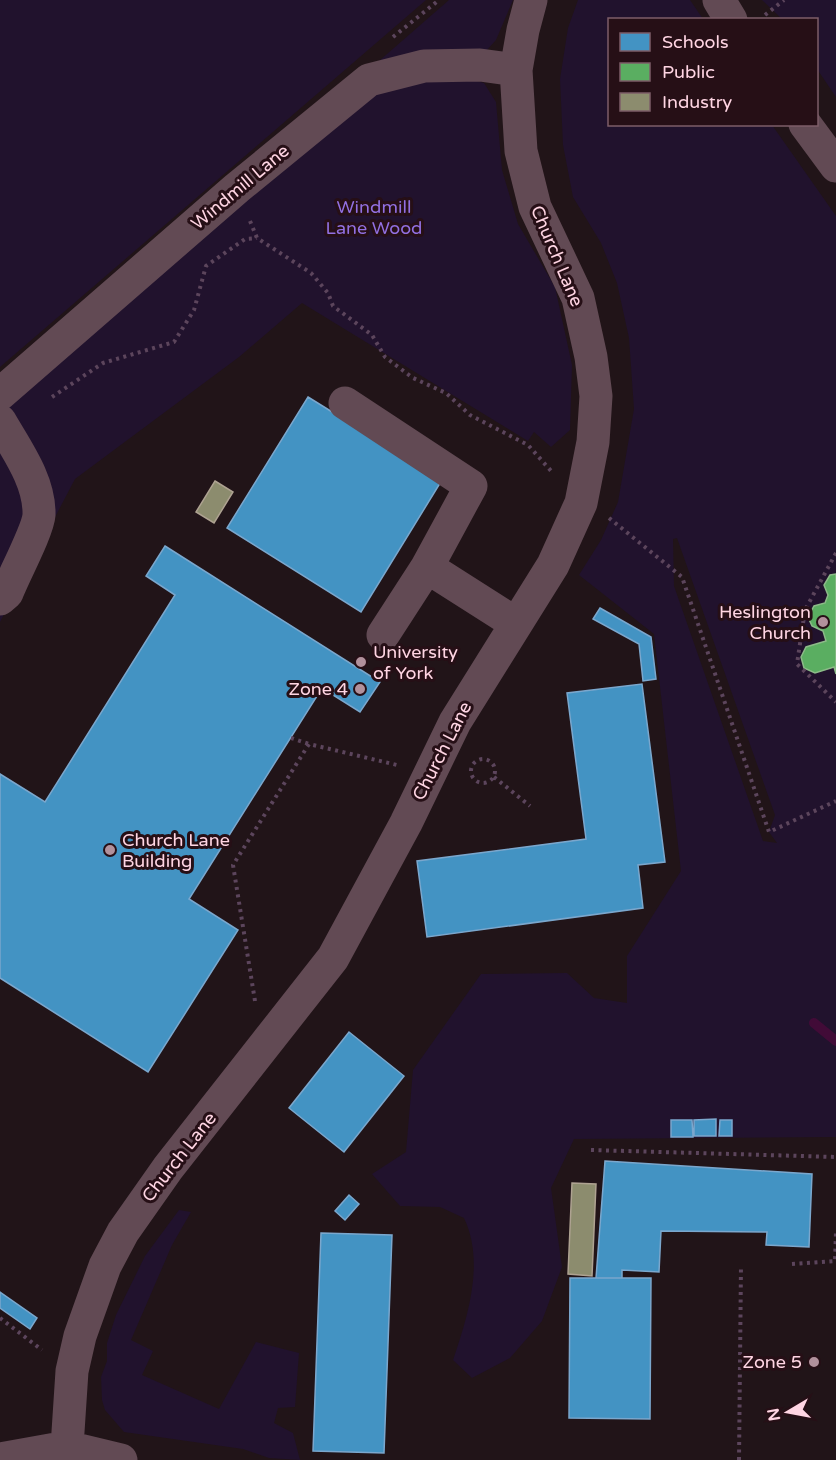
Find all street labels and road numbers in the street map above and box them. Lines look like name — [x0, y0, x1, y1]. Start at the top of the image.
street label: Windmill Lane — [187, 140, 293, 234]
street label: Church Lane — [526, 202, 588, 310]
street label: Church Lane — [408, 698, 476, 804]
street label: Church Lane — [137, 1108, 221, 1206]

